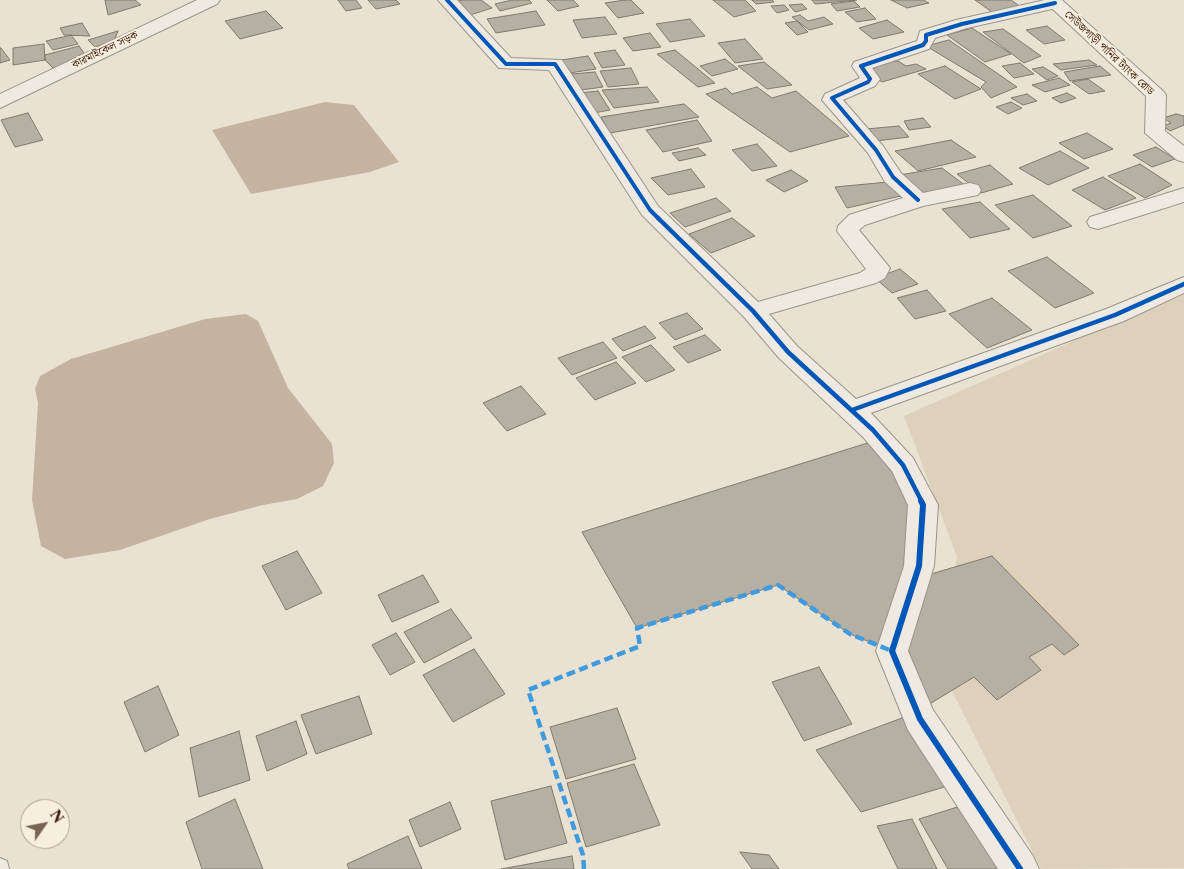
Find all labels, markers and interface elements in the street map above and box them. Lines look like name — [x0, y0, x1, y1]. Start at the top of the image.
street label: সেউজগাড়ী পানির ট্যাংক রোড — [1061, 8, 1157, 98]
street label: কারমাইকেল সড়ক — [70, 28, 140, 72]
north arrow — [20, 799, 70, 849]
text: N — [46, 806, 68, 826]

